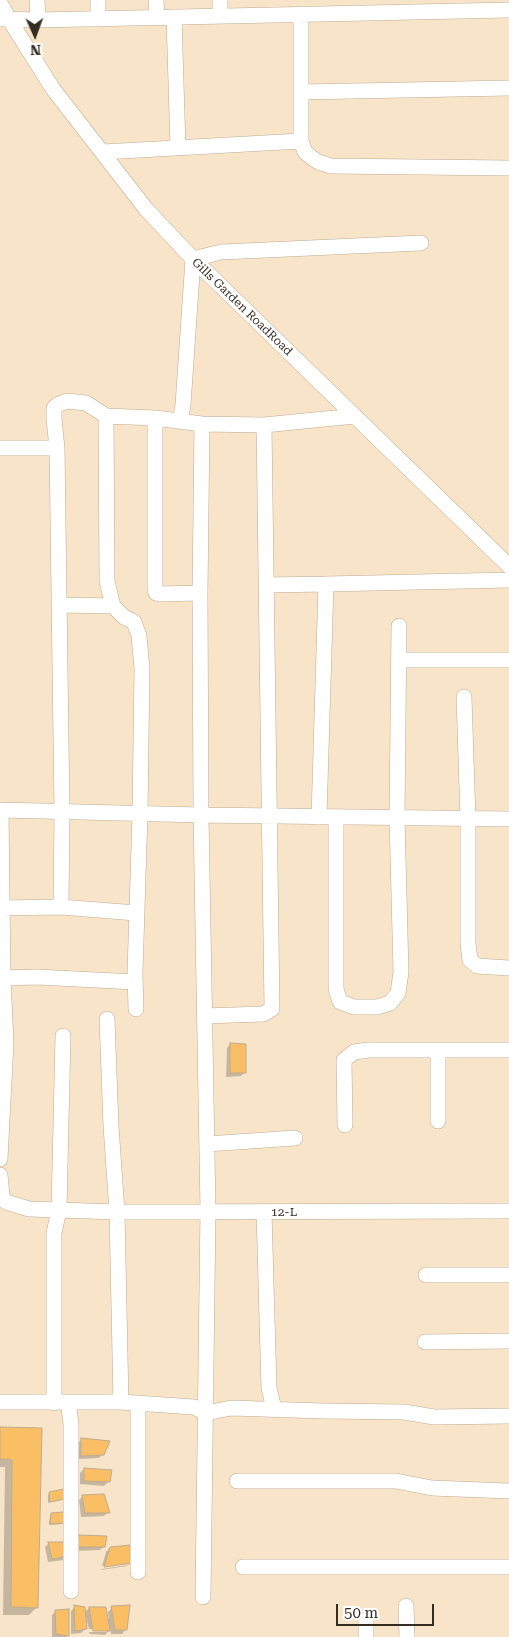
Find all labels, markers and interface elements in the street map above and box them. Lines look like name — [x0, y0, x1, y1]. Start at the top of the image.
north arrow — [10, 10, 60, 60]
text: N — [30, 42, 41, 58]
street label: Gills Garden RoadRoad — [189, 255, 295, 359]
street label: 12-L — [271, 1205, 297, 1219]
scale bar — [339, 1594, 436, 1626]
text: 50 m — [344, 1604, 378, 1622]

